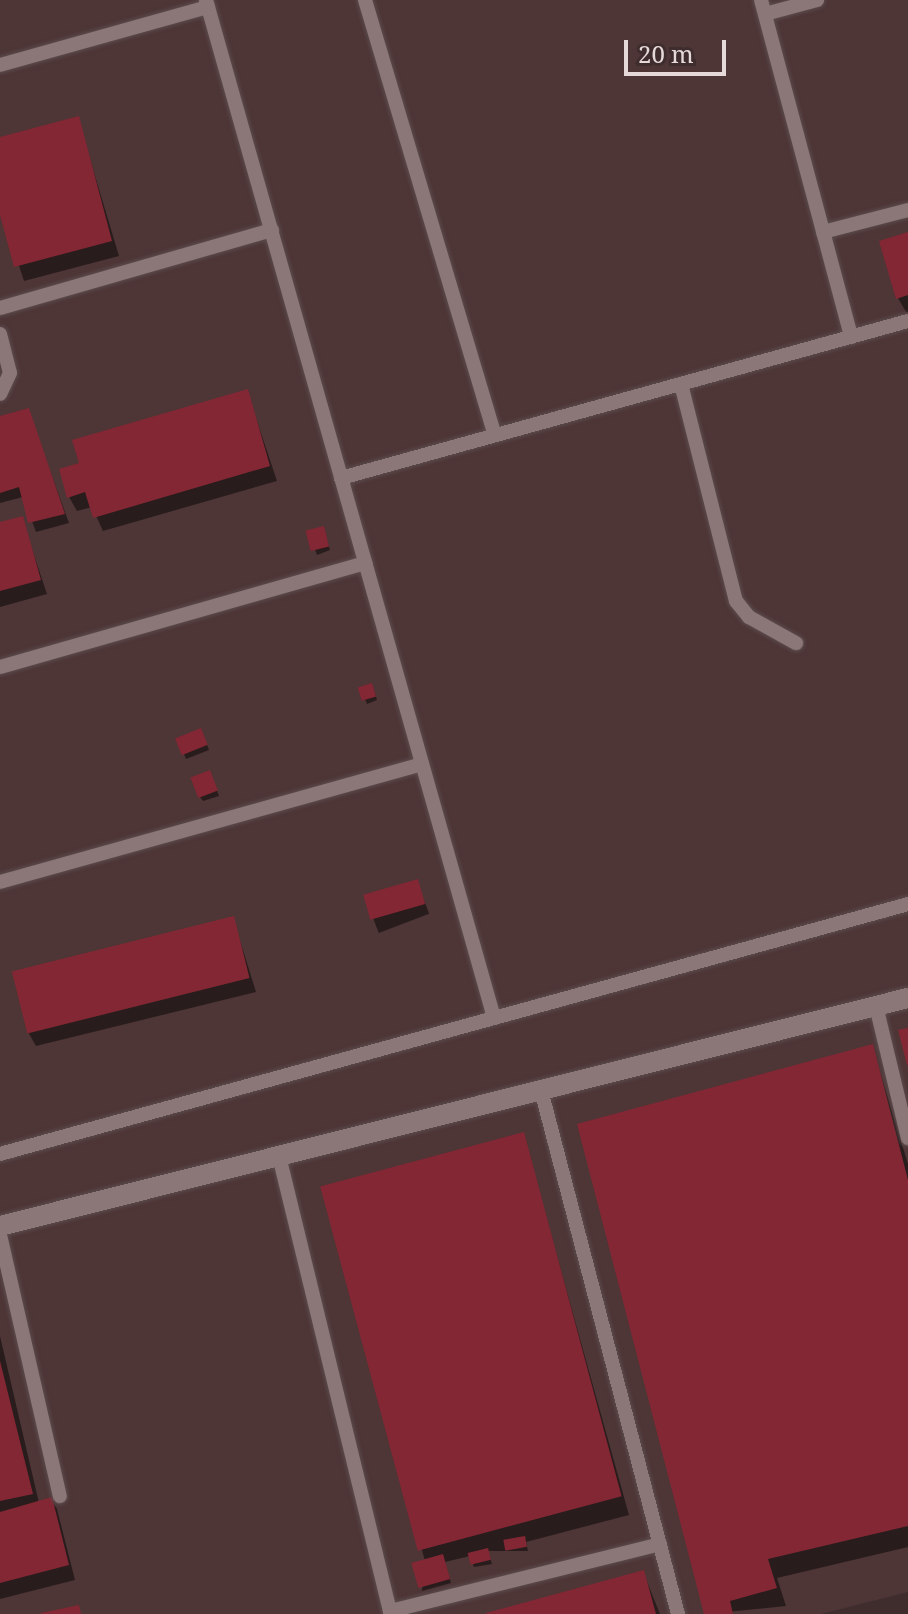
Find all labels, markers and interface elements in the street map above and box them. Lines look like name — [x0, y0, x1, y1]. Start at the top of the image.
scale bar — [628, 24, 730, 74]
text: 20 m — [638, 37, 694, 70]

